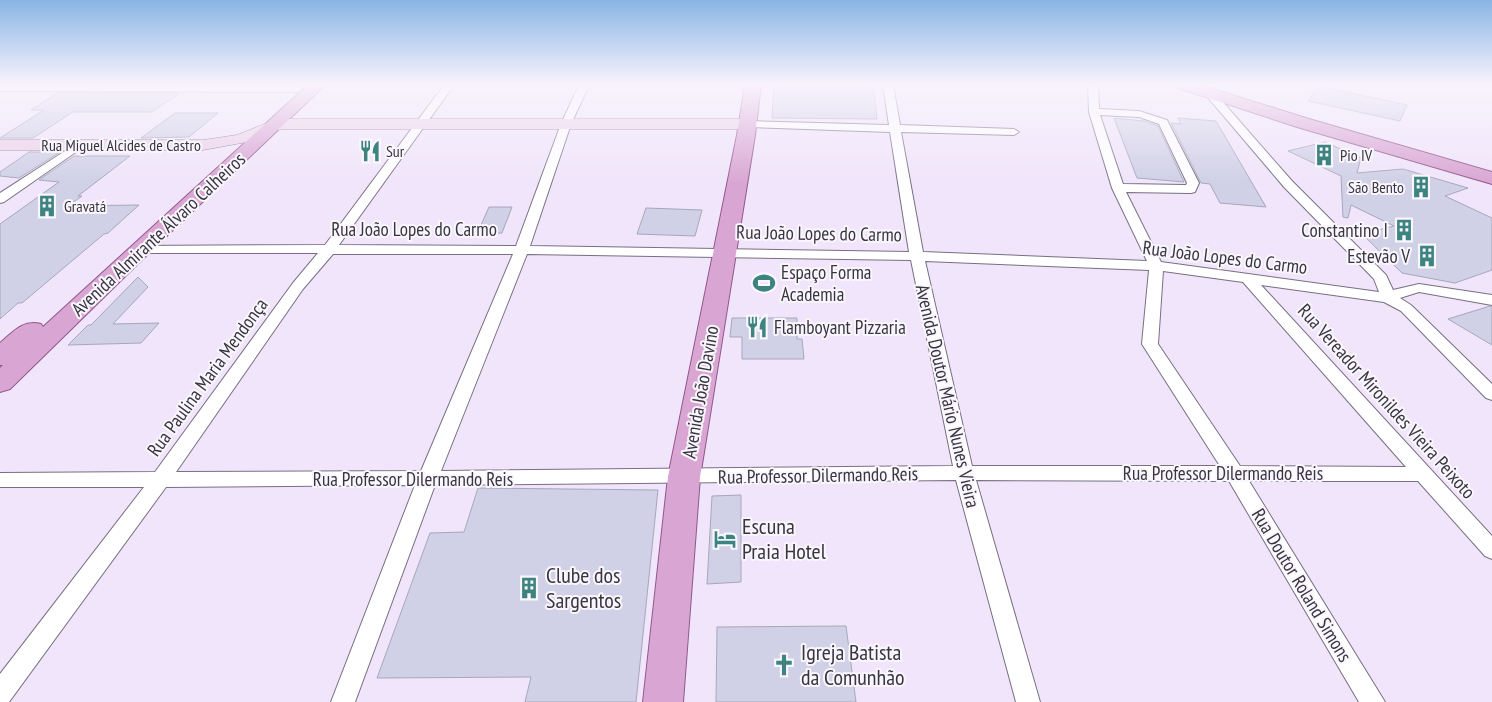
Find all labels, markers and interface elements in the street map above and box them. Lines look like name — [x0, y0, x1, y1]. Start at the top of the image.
street label: Rua Miguel Alcides de Castro — [41, 135, 201, 155]
restaurant icon: Sur — [357, 138, 383, 164]
place label: Sur — [386, 141, 405, 161]
building icon: Pio IV — [1311, 142, 1337, 168]
place label: Pio IV — [1340, 145, 1373, 165]
street label: Avenida Almirante Álvaro Calheiros — [66, 147, 250, 321]
building icon: São Bento — [1408, 174, 1434, 200]
place label: São Bento — [1348, 177, 1404, 197]
building icon: Gravatá — [34, 193, 60, 219]
place label: Gravatá — [64, 196, 106, 216]
street label: Rua João Lopes do Carmo — [331, 217, 497, 241]
building icon: Constantino I — [1391, 217, 1417, 243]
place label: Constantino I — [1301, 218, 1388, 242]
street label: Rua João Lopes do Carmo — [736, 220, 902, 246]
street label: Rua João Lopes do Carmo — [1141, 235, 1309, 279]
building icon: Estevão V — [1414, 243, 1440, 269]
place label: Estevão V — [1347, 244, 1410, 268]
place label: Espaço Forma Academia — [781, 260, 871, 306]
sports icon: Espaço Forma Academia — [751, 270, 777, 296]
street label: Avenida Doutor Mário Nunes Vieira — [911, 282, 985, 510]
street label: Rua Paulina Maria Mendonça — [142, 293, 272, 461]
street label: Rua Vereador Mironildes Vieira Peixoto — [1293, 299, 1481, 503]
restaurant icon: Flamboyant Pizzaria — [744, 314, 770, 340]
place label: Flamboyant Pizzaria — [774, 315, 906, 339]
street label: Avenida João Davino — [677, 324, 723, 460]
street label: Rua Professor Dilermando Reis — [718, 461, 918, 489]
street label: Rua Professor Dilermando Reis — [1123, 461, 1323, 485]
street label: Rua Professor Dilermando Reis — [313, 467, 513, 491]
street label: Rua Doutor Roland Simons — [1247, 504, 1357, 666]
place label: Escuna Praia Hotel — [742, 512, 827, 565]
hotel icon: Escuna Praia Hotel — [712, 526, 738, 552]
place label: Clube dos Sargentos — [546, 561, 621, 614]
building icon: Clube dos Sargentos — [516, 575, 542, 601]
place label: Igreja Batista da Comunhão — [801, 638, 904, 691]
church icon: Igreja Batista da Comunhão — [771, 652, 797, 678]

